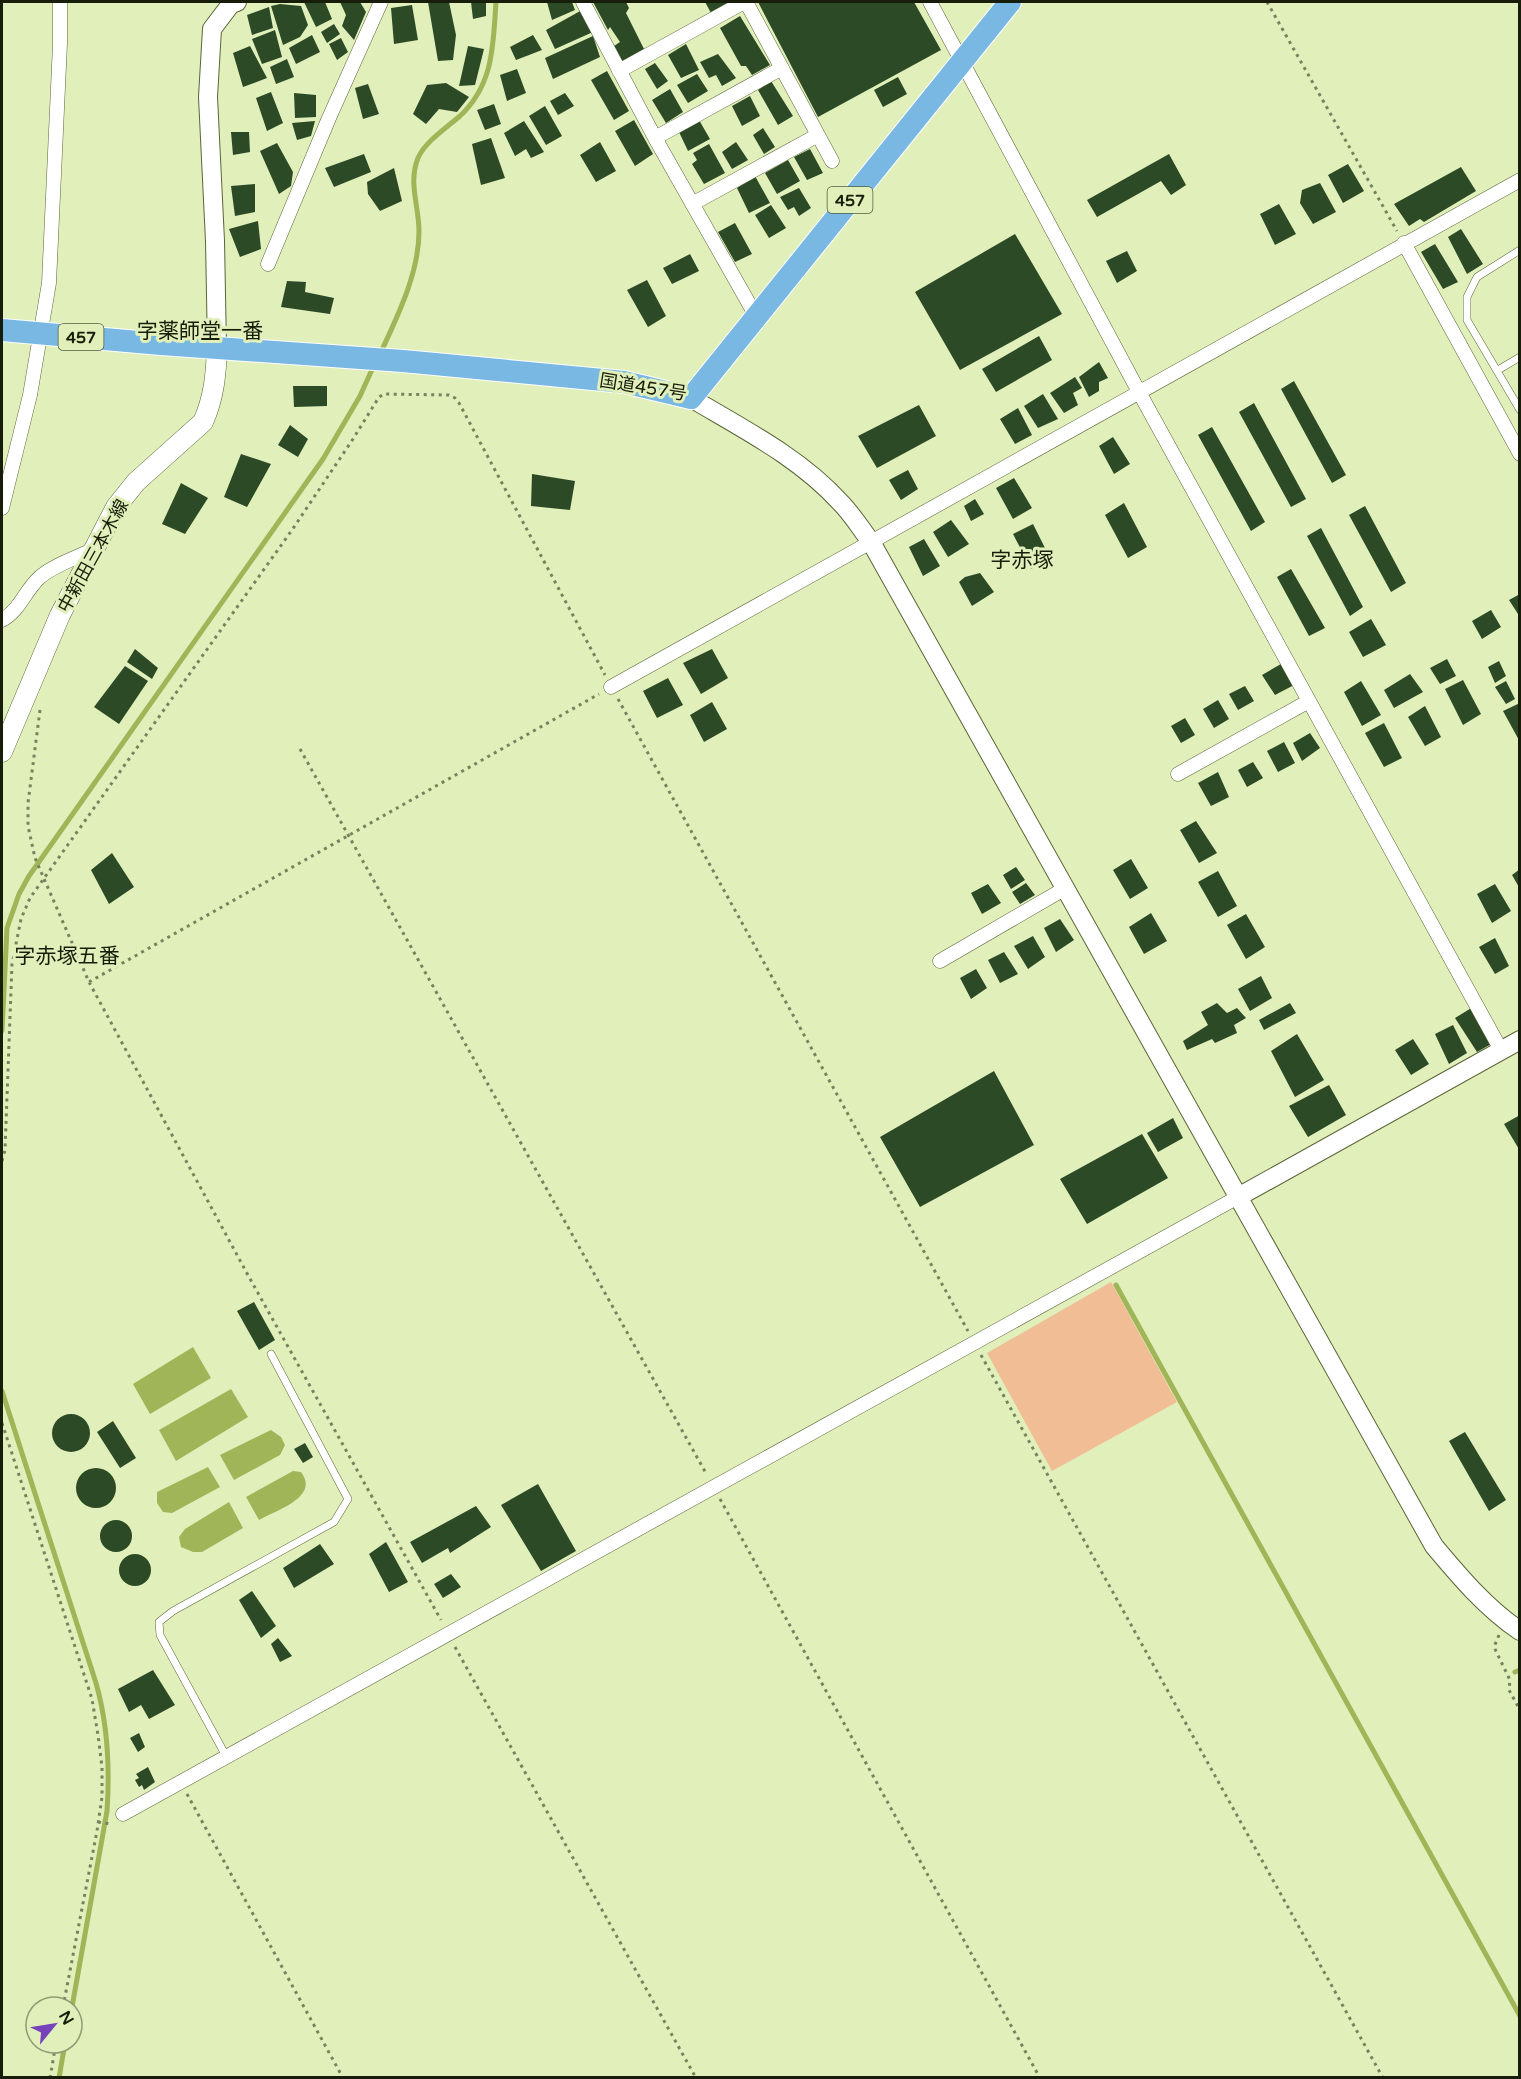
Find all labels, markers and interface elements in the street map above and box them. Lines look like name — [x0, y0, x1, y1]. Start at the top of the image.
road number: 457 — [828, 187, 872, 213]
district label: 字薬師堂一番 — [137, 319, 263, 344]
road number: 457 — [58, 324, 104, 350]
street label: 国道457号 — [598, 369, 688, 405]
street label: 中新田三本木線 — [53, 496, 133, 616]
district label: 字赤塚 — [991, 548, 1054, 573]
district label: 字赤塚五番 — [15, 944, 120, 969]
north arrow — [24, 1995, 84, 2055]
text: N — [54, 2007, 78, 2029]

